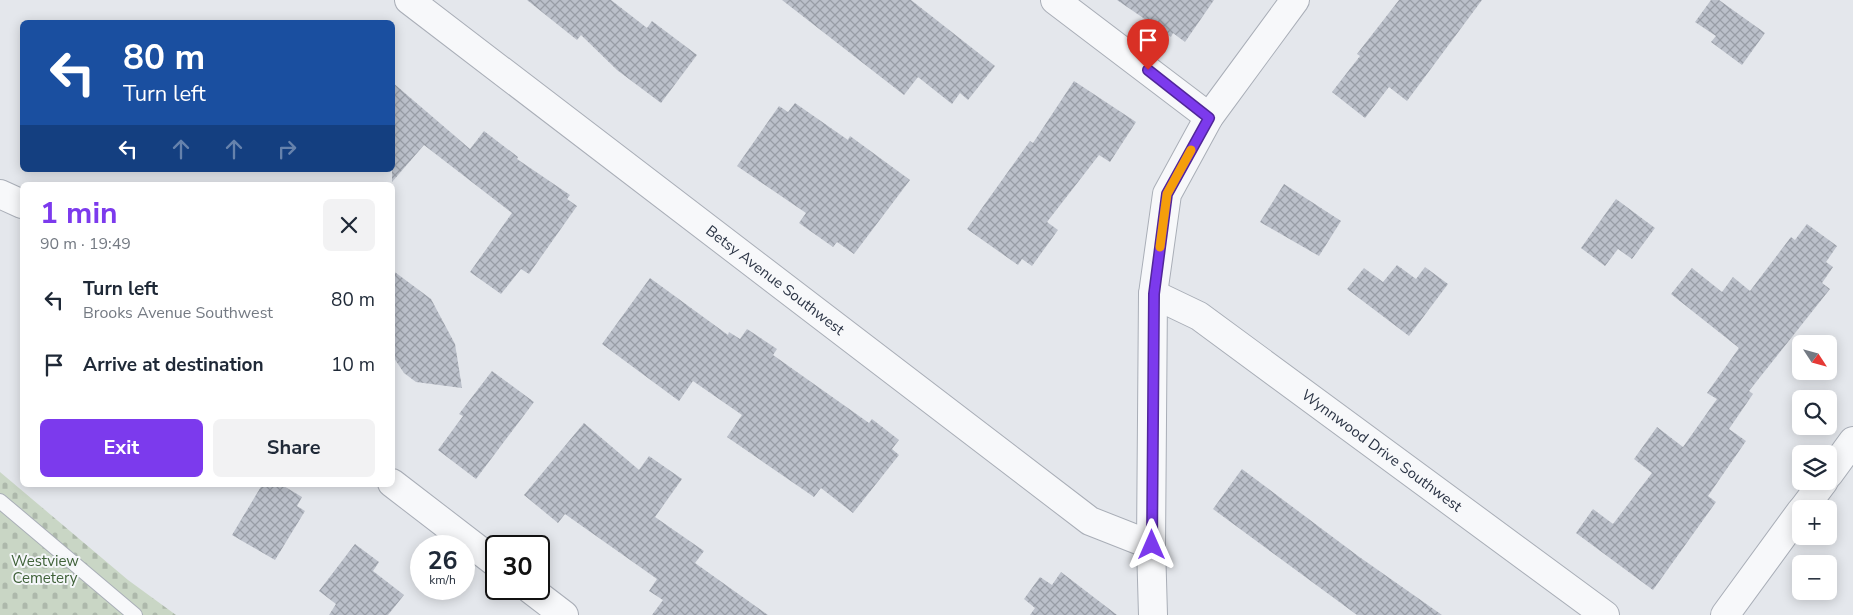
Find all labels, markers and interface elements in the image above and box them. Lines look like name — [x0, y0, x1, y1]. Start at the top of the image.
pin — [1127, 19, 1169, 70]
icon: arrive — [1134, 26, 1162, 54]
text: 80 m — [123, 34, 205, 81]
icon: left — [40, 40, 105, 105]
text: Turn left — [123, 79, 206, 109]
icon: left — [114, 135, 142, 163]
icon: ahead — [167, 135, 195, 163]
icon: ahead — [220, 135, 248, 163]
icon: right — [273, 135, 301, 163]
text: 1 min — [40, 193, 118, 234]
button: close — [323, 199, 375, 251]
street label: Betsy Avenue Southwest — [702, 221, 849, 340]
text: 90 m · 19:49 — [40, 233, 131, 255]
text: Turn left — [83, 276, 158, 302]
icon: left — [40, 286, 68, 314]
text: 80 m — [331, 287, 375, 313]
text: Brooks Avenue Southwest — [83, 302, 273, 324]
north arrow — [1792, 335, 1838, 380]
map controls — [1792, 335, 1837, 600]
icon: arrive — [40, 351, 68, 379]
text: Arrive at destination — [83, 352, 264, 378]
text: 10 m — [331, 352, 375, 378]
street label: Wynnwood Drive Southwest — [1297, 385, 1467, 517]
button: search — [1792, 390, 1837, 435]
button: Exit — [40, 419, 203, 477]
button: Share — [213, 419, 375, 477]
button: layers — [1792, 445, 1837, 490]
button: + — [1792, 500, 1837, 545]
position arrow — [1125, 518, 1177, 570]
speed limit sign: 30 — [485, 535, 550, 600]
text: 26 — [427, 544, 458, 578]
park label: Westview Cemetery — [11, 551, 79, 588]
button: − — [1792, 555, 1837, 600]
text: km/h — [429, 572, 456, 588]

